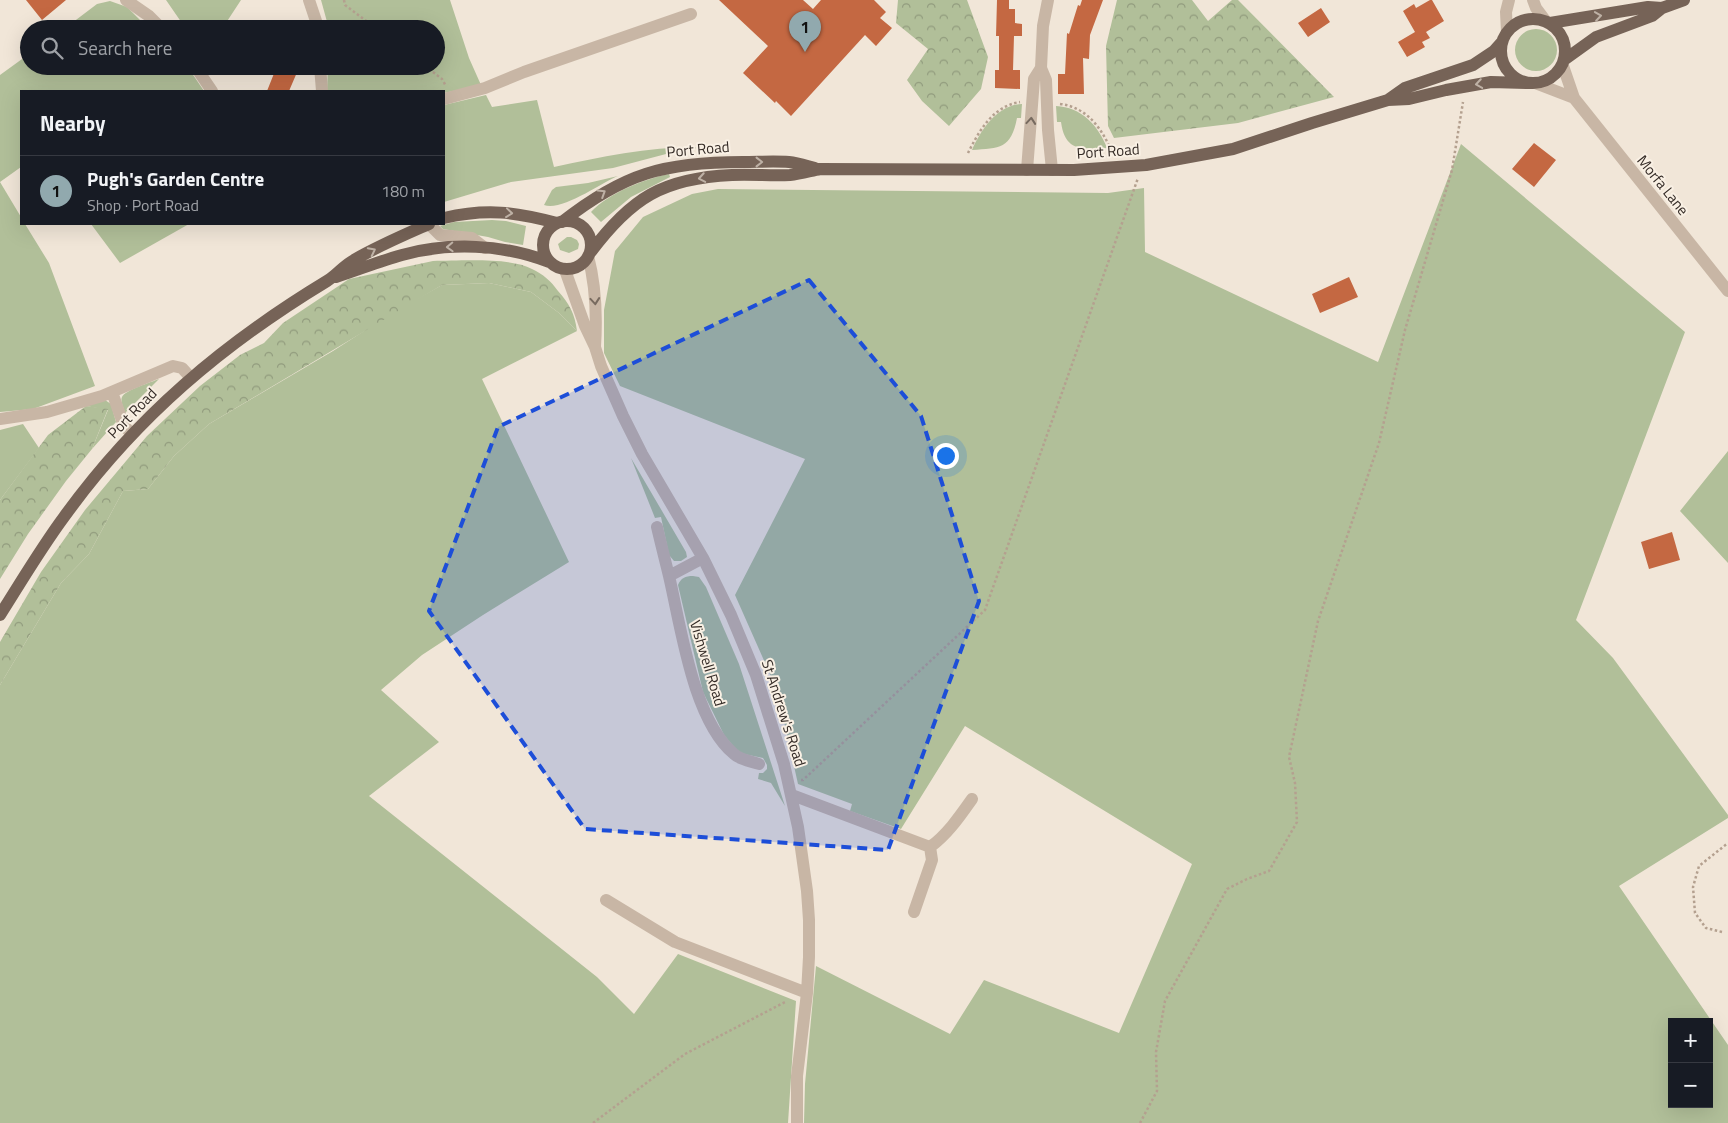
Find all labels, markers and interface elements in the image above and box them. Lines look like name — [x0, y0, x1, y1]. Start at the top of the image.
pin: 1 — [789, 11, 821, 52]
one-way arrow — [1594, 11, 1603, 21]
search box — [20, 20, 445, 75]
text: Search here — [78, 33, 172, 62]
icon: search — [38, 34, 66, 62]
one-way arrow — [1475, 78, 1484, 88]
text: Nearby — [40, 107, 105, 139]
one-way arrow — [1025, 117, 1036, 125]
street label: Port Road — [666, 135, 730, 163]
street label: Port Road — [1076, 137, 1140, 165]
street label: Morfa Lane — [1631, 150, 1695, 220]
one-way arrow — [756, 157, 763, 167]
text: Pugh's Garden Centre — [87, 164, 264, 193]
one-way arrow — [698, 172, 707, 182]
text: 1 — [52, 179, 60, 203]
text: 180 m — [381, 179, 425, 203]
one-way arrow — [597, 190, 606, 200]
text: Shop · Port Road — [87, 193, 199, 217]
one-way arrow — [506, 207, 514, 218]
one-way arrow — [445, 242, 453, 253]
one-way arrow — [366, 247, 375, 257]
one-way arrow — [590, 298, 601, 306]
street label: Port Road — [102, 382, 162, 444]
your location — [933, 443, 959, 469]
street label: Vishwell Road — [684, 617, 732, 709]
street label: St Andrew's Road — [756, 657, 812, 769]
map controls — [1668, 1018, 1713, 1108]
button: + — [1668, 1018, 1713, 1063]
button: − — [1668, 1063, 1713, 1108]

